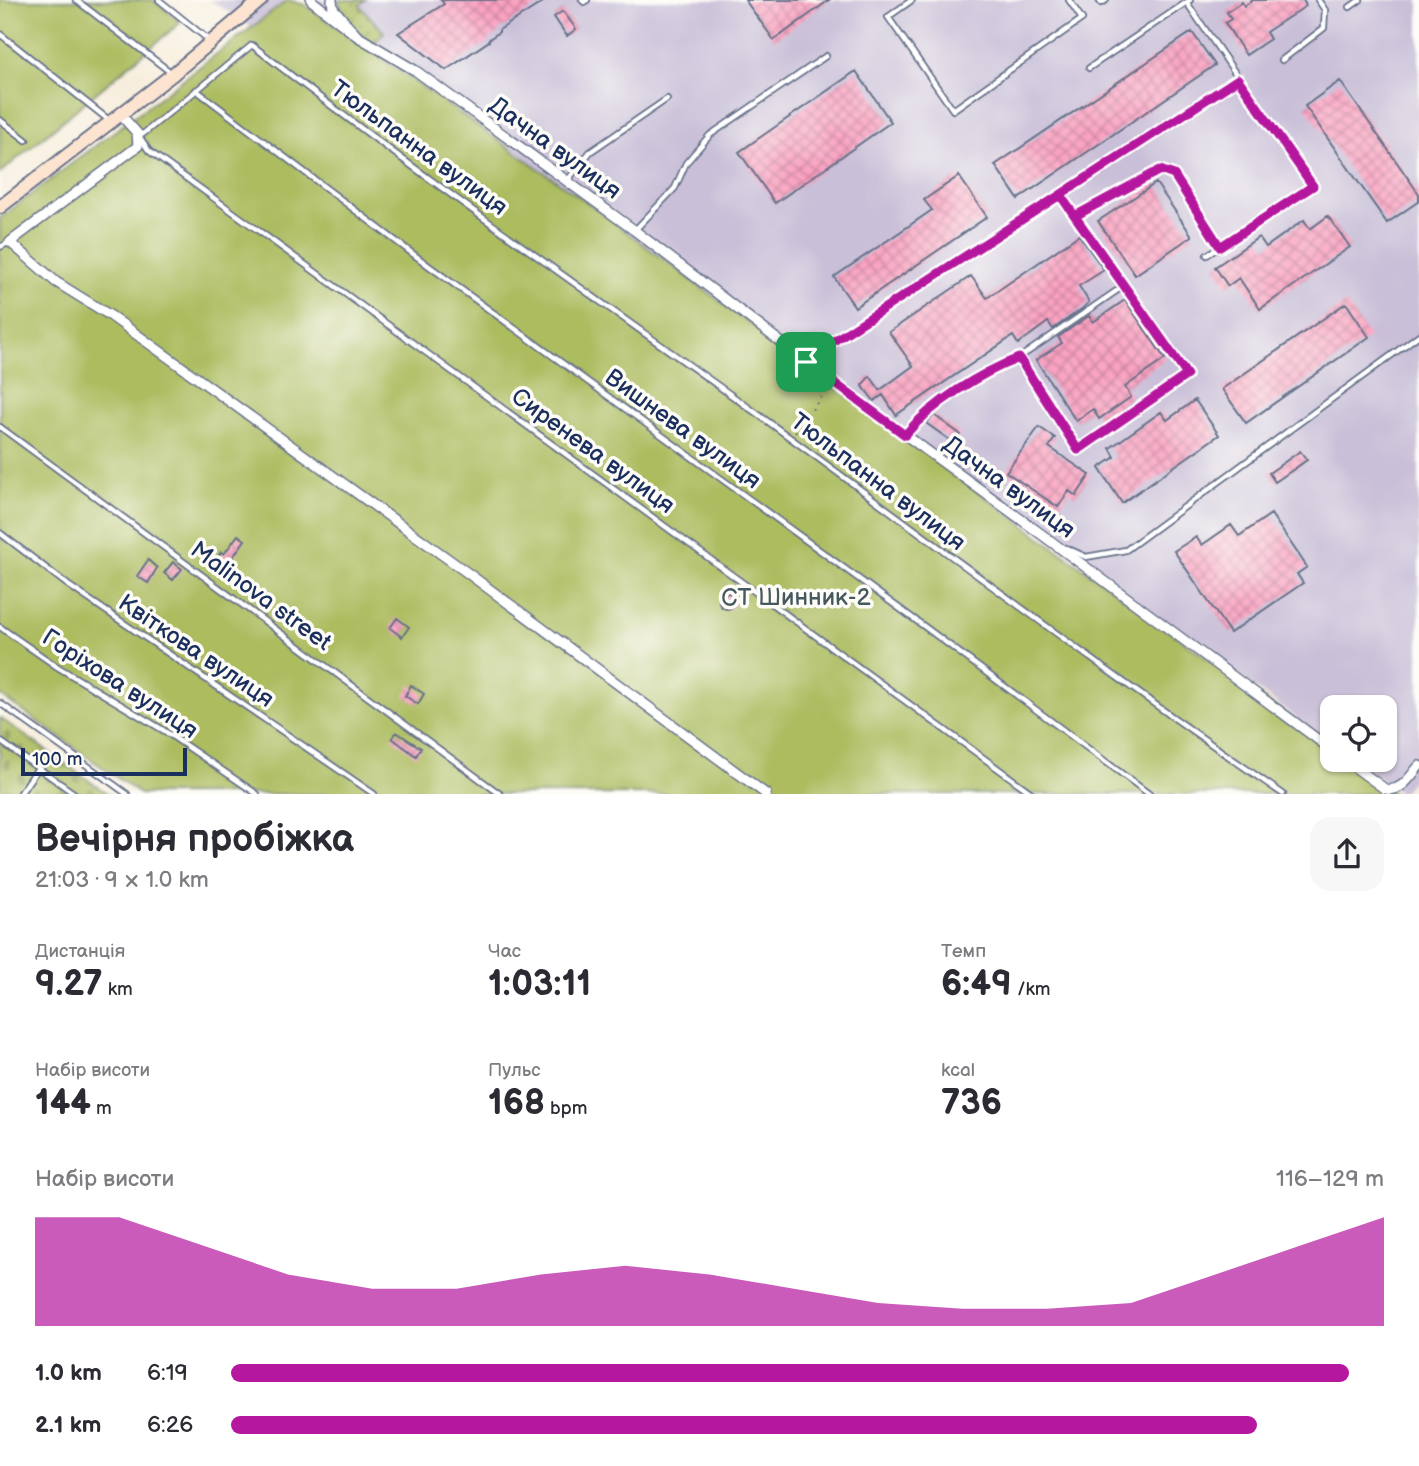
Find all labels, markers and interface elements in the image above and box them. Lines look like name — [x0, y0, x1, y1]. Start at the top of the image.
street label: Тюльпанна вулиця — [325, 74, 513, 222]
street label: Дачна вулиця — [483, 90, 627, 206]
pin — [776, 332, 836, 392]
icon: arrive — [787, 343, 825, 381]
street label: Вишнева вулиця — [599, 363, 767, 495]
street label: Сиренева вулиця — [506, 382, 680, 520]
street label: Тюльпанна вулиця — [785, 407, 971, 557]
street label: Дачна вулиця — [937, 429, 1081, 545]
street label: Malinova street — [185, 535, 338, 657]
park label: СТ Шинник-2 — [721, 583, 871, 612]
street label: Квіткова вулиця — [113, 588, 279, 714]
street label: Горіхова вулиця — [37, 623, 203, 745]
map controls — [1320, 695, 1397, 772]
button: locate — [1320, 695, 1397, 772]
scale bar — [21, 745, 187, 777]
text: 100 m — [32, 748, 83, 771]
text: Вечірня пробіжка — [35, 817, 354, 862]
button: share — [1310, 817, 1384, 891]
text: 21:03 · 9 × 1.0 km — [35, 866, 209, 894]
text: Дистанція — [35, 940, 125, 963]
text: Час — [488, 940, 521, 963]
text: Темп — [941, 940, 986, 963]
text: 9.27 — [35, 963, 103, 1006]
text: 1:03:11 — [488, 963, 591, 1006]
text: 6:49 — [941, 963, 1012, 1006]
text: km — [103, 978, 133, 1001]
text: /km — [1012, 978, 1051, 1001]
text: Набір висоти — [35, 1059, 150, 1082]
text: Пульс — [488, 1059, 541, 1082]
text: kcal — [941, 1059, 975, 1082]
text: 144 — [35, 1082, 91, 1125]
text: 168 — [488, 1082, 545, 1125]
text: 736 — [941, 1082, 1002, 1125]
text: m — [91, 1097, 112, 1120]
text: bpm — [545, 1097, 588, 1120]
text: Набір висоти — [35, 1165, 174, 1193]
text: 116–129 m — [1276, 1165, 1384, 1193]
text: 1.0 km — [35, 1359, 102, 1387]
text: 6:19 — [147, 1359, 188, 1387]
text: 2.1 km — [35, 1411, 101, 1439]
text: 6:26 — [147, 1411, 193, 1439]

